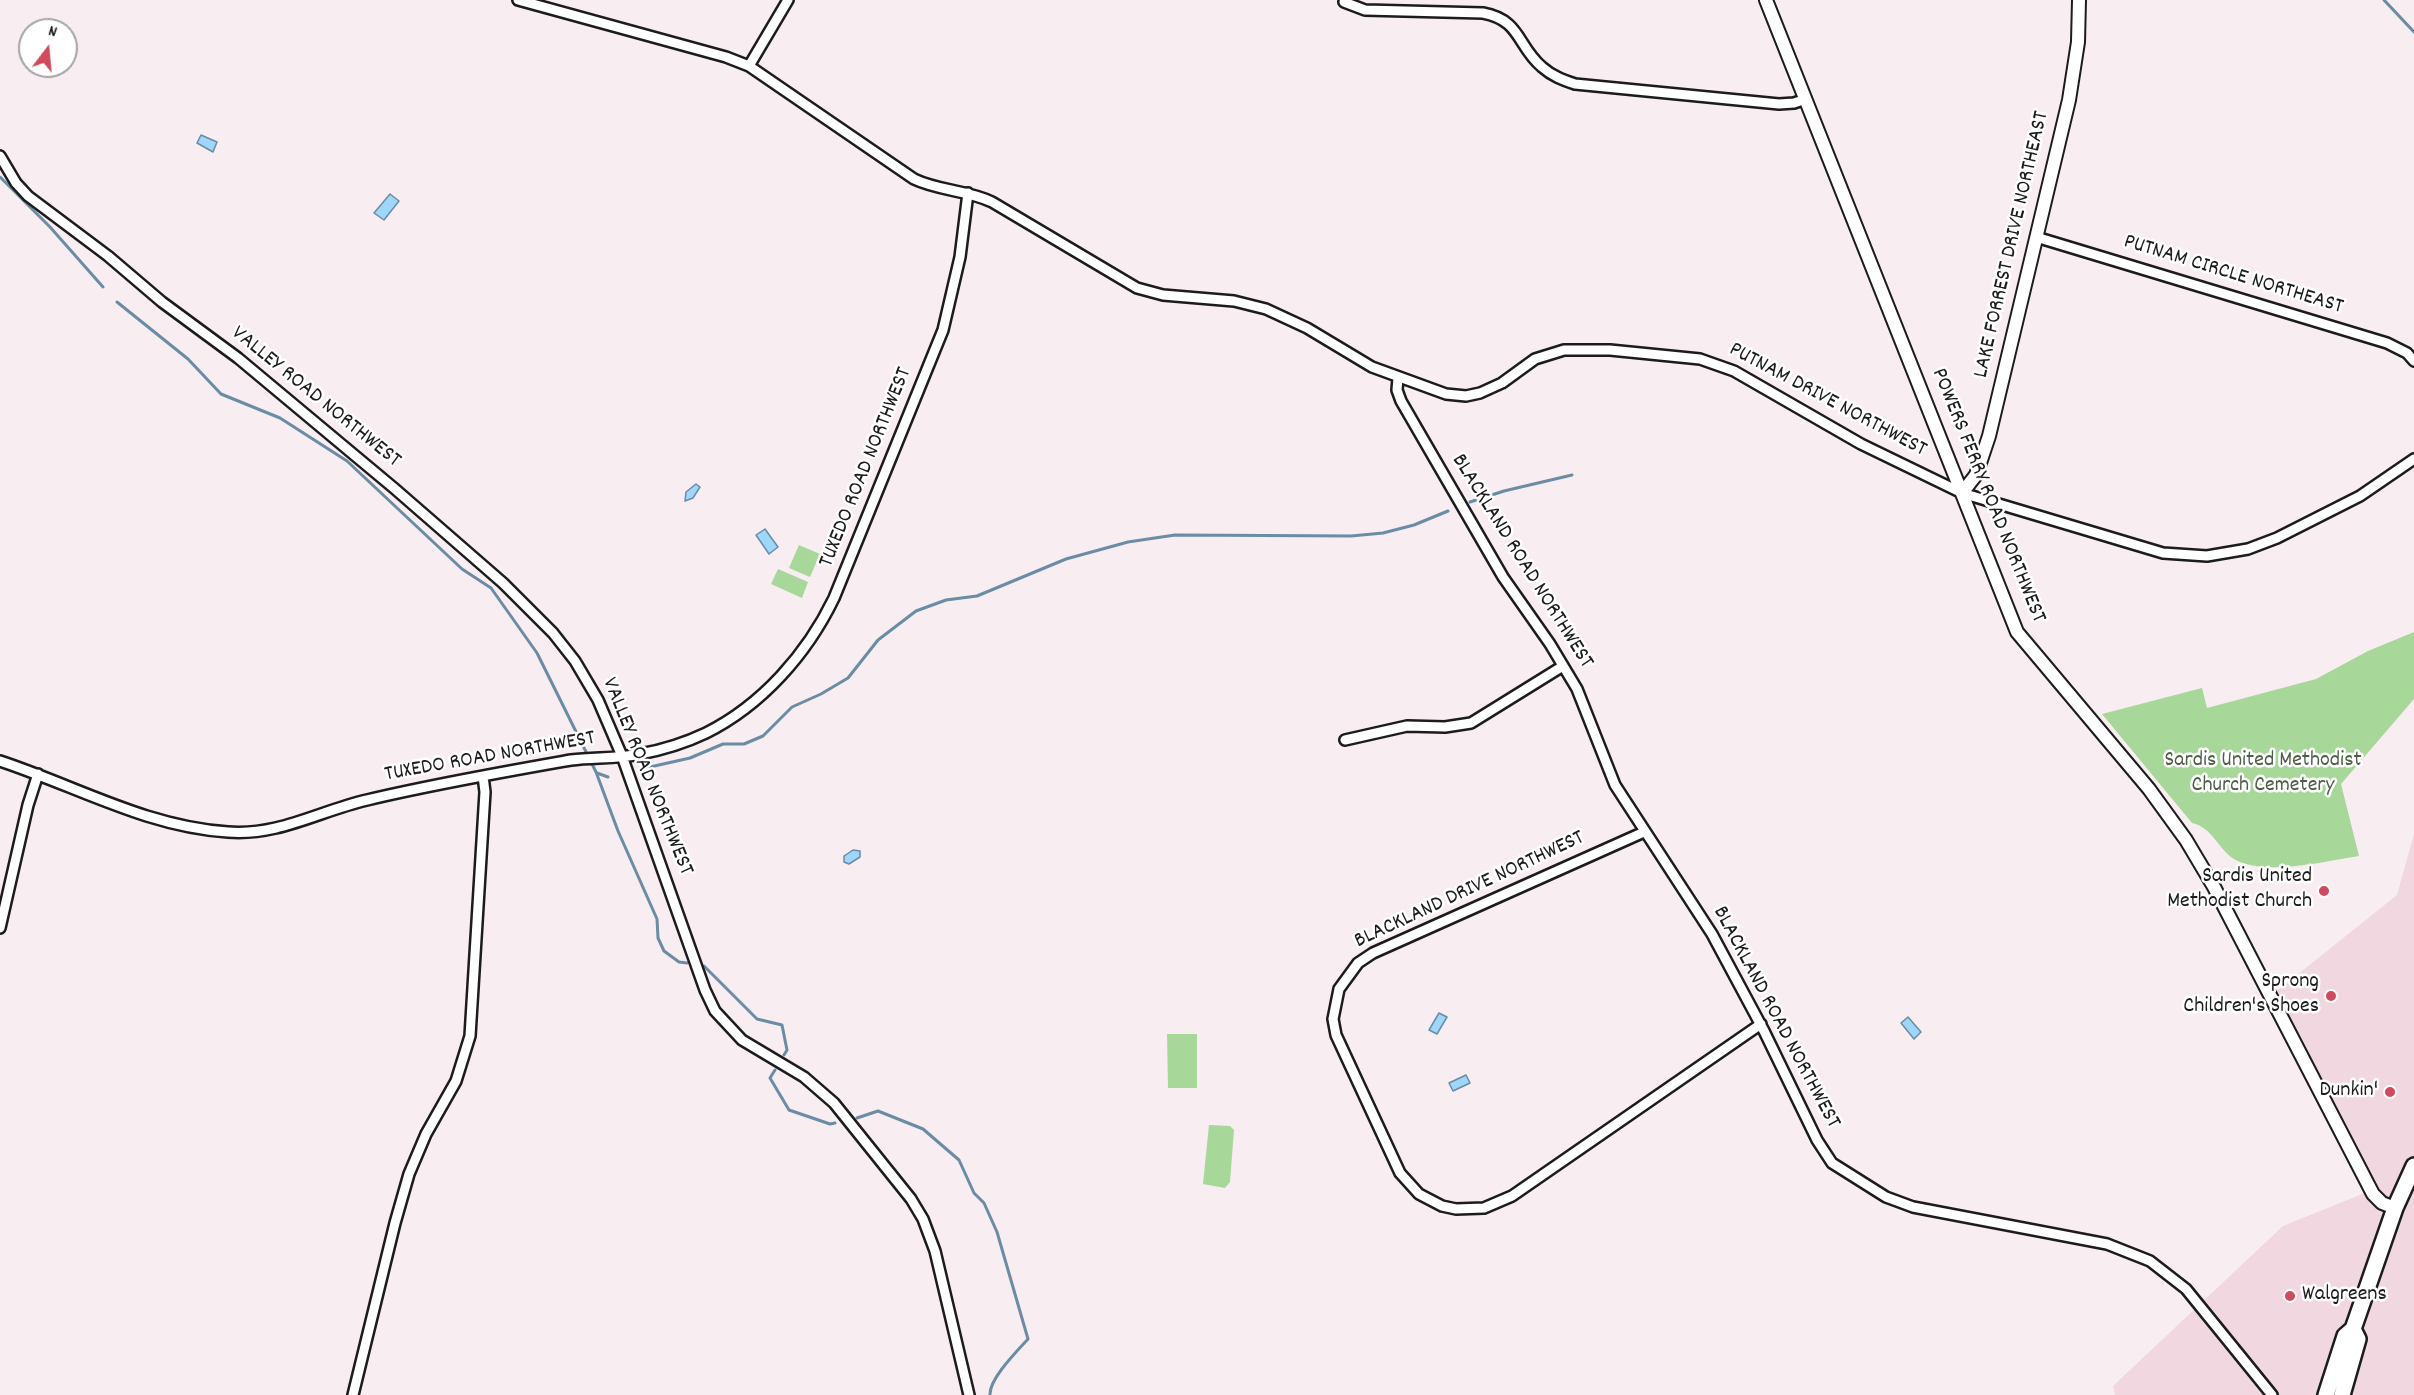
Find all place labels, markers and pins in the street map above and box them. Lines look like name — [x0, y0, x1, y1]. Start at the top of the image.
place label: Sardis United Methodist Church — [2167, 865, 2312, 916]
marker: Sardis United Methodist Church — [2317, 884, 2331, 898]
place label: Sprong Children's Shoes — [2183, 970, 2319, 1022]
marker: Sprong Children's Shoes — [2324, 989, 2338, 1003]
place label: Dunkin' — [2319, 1079, 2378, 1105]
marker: Dunkin' — [2383, 1085, 2397, 1099]
place label: Walgreens — [2302, 1283, 2387, 1309]
marker: Walgreens — [2283, 1289, 2297, 1303]

